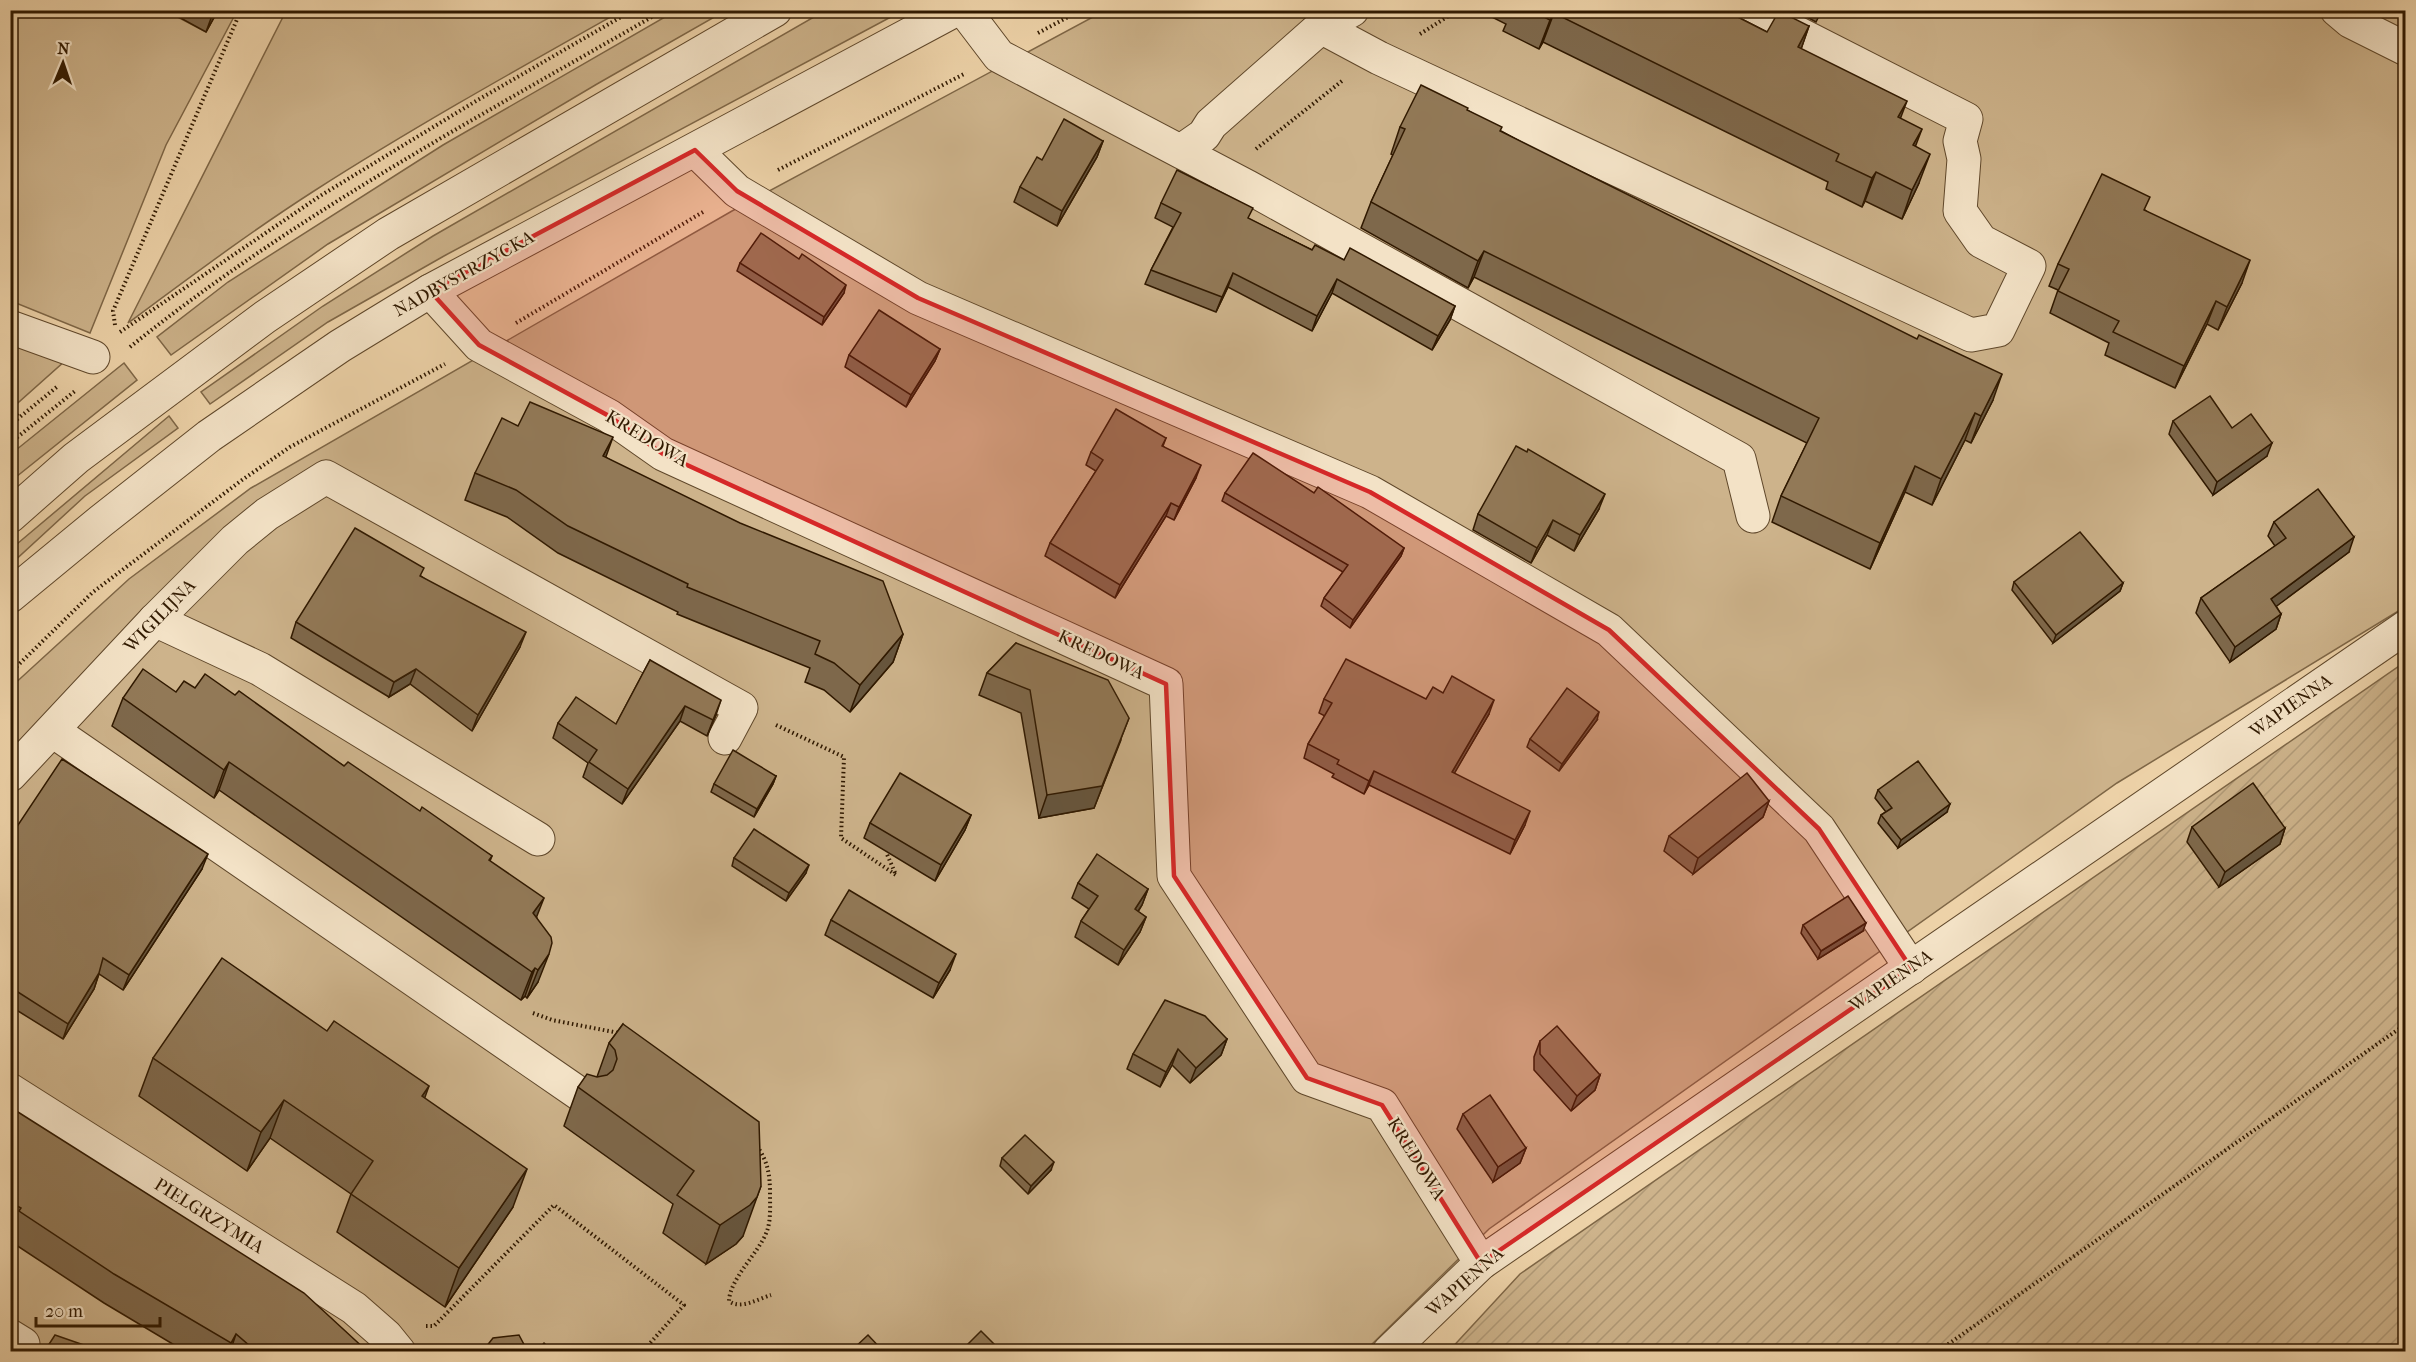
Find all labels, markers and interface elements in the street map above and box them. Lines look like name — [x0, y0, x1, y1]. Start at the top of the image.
north arrow — [33, 33, 93, 93]
text: N — [57, 39, 71, 58]
street label: NADBYSTRZYCKA — [390, 226, 538, 321]
street label: KREDOWA — [602, 406, 692, 472]
street label: WIGILIJNA — [119, 575, 200, 658]
street label: KREDOWA — [1054, 626, 1148, 684]
street label: WAPIENNA — [2245, 670, 2336, 743]
street label: WAPIENNA — [1845, 945, 1937, 1017]
street label: KREDOWA — [1382, 1114, 1450, 1204]
street label: PIELGRZYMIA — [150, 1174, 268, 1258]
street label: WAPIENNA — [1421, 1242, 1508, 1322]
scale bar — [36, 1290, 160, 1328]
text: 20 m — [45, 1301, 83, 1322]

